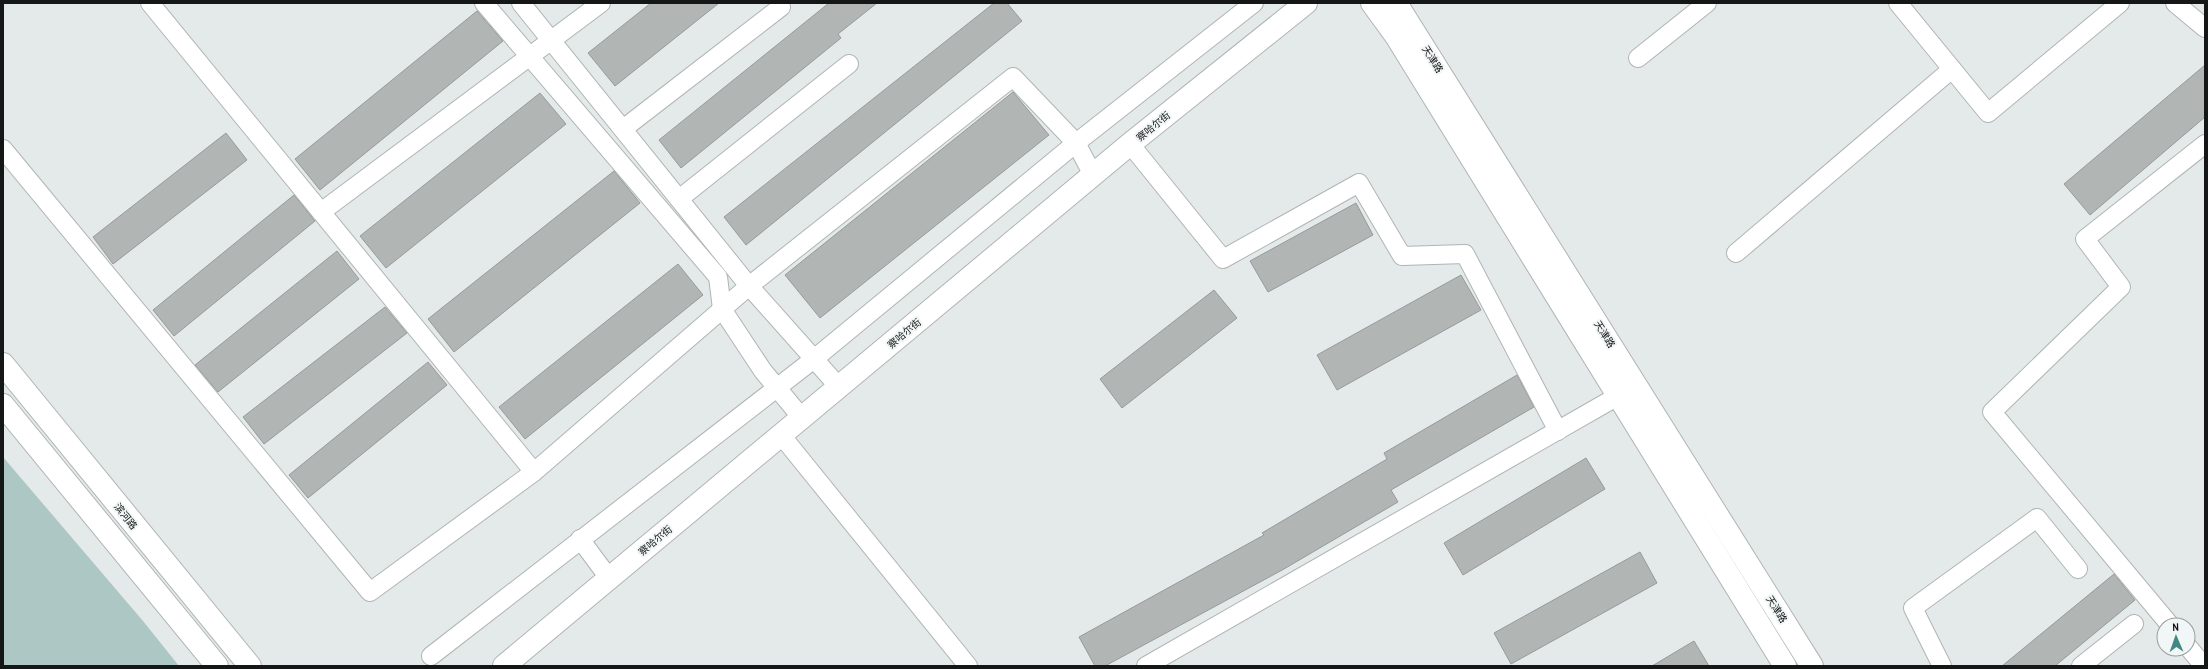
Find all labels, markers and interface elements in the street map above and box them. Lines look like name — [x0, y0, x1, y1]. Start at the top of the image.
street label: 天津路 — [1419, 43, 1446, 75]
street label: 察哈尔街 — [1134, 109, 1173, 144]
street label: 察哈尔街 — [885, 316, 924, 351]
street label: 天津路 — [1591, 318, 1618, 350]
street label: 滨河路 — [111, 501, 140, 532]
street label: 察哈尔街 — [636, 523, 675, 558]
street label: 天津路 — [1763, 593, 1790, 625]
north arrow — [2156, 617, 2196, 657]
text: N — [2172, 620, 2179, 634]

